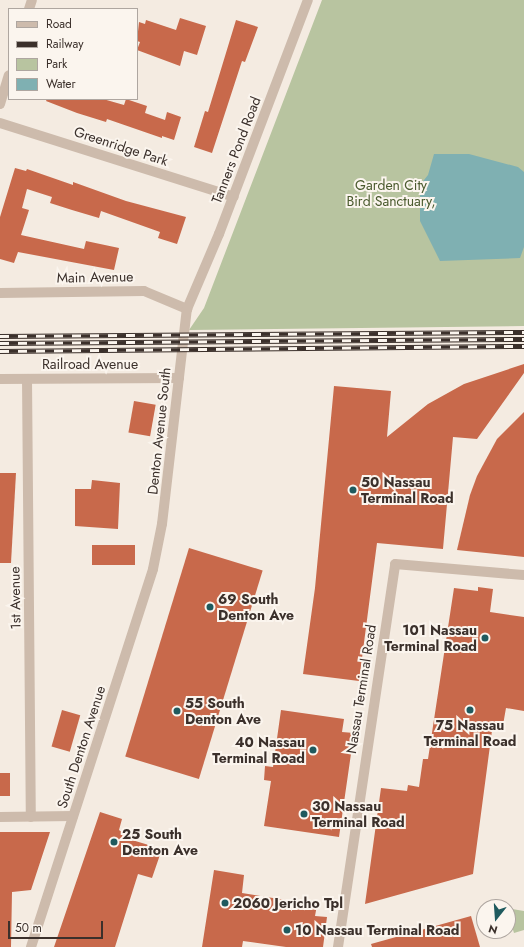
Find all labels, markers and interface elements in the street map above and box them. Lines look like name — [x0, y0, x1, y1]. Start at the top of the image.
legend — [8, 8, 138, 100]
text: Road — [46, 15, 72, 33]
text: Railway — [46, 35, 84, 53]
text: Park — [46, 55, 67, 73]
text: Water — [46, 75, 76, 93]
street label: Tanners Pond Road — [208, 94, 264, 206]
street label: Greenridge Park — [72, 123, 170, 169]
park label: Garden City Bird Sanctuary, — [346, 177, 436, 210]
street label: Main Avenue — [56, 268, 134, 286]
street label: Railroad Avenue — [42, 356, 138, 372]
street label: Denton Avenue South — [144, 367, 174, 495]
place label: 50 Nassau Terminal Road — [361, 474, 454, 506]
marker: 50 Nassau Terminal Road — [348, 485, 358, 495]
street label: 1st Avenue — [6, 566, 24, 630]
place label: 69 South Denton Ave — [218, 591, 294, 624]
marker: 69 South Denton Ave — [205, 602, 215, 612]
place label: 101 Nassau Terminal Road — [384, 622, 477, 654]
street label: Nassau Terminal Road — [342, 623, 380, 755]
marker: 101 Nassau Terminal Road — [480, 633, 490, 643]
street label: South Denton Avenue — [53, 684, 109, 810]
place label: 55 South Denton Ave — [185, 695, 261, 728]
marker: 75 Nassau Terminal Road — [465, 705, 475, 715]
marker: 55 South Denton Ave — [172, 706, 182, 716]
place label: 75 Nassau Terminal Road — [424, 717, 516, 750]
place label: 40 Nassau Terminal Road — [212, 734, 305, 766]
marker: 40 Nassau Terminal Road — [308, 745, 318, 755]
place label: 30 Nassau Terminal Road — [312, 798, 405, 830]
marker: 30 Nassau Terminal Road — [299, 809, 309, 819]
place label: 25 South Denton Ave — [122, 826, 198, 858]
marker: 25 South Denton Ave — [109, 837, 119, 847]
place label: 2060 Jericho Tpl — [233, 895, 343, 911]
marker: 2060 Jericho Tpl — [220, 898, 230, 908]
north arrow — [476, 899, 516, 939]
scale bar — [10, 913, 105, 939]
text: 50 m — [15, 919, 42, 937]
text: N — [486, 921, 499, 938]
place label: 10 Nassau Terminal Road — [295, 922, 459, 938]
marker: 10 Nassau Terminal Road — [282, 925, 292, 935]

